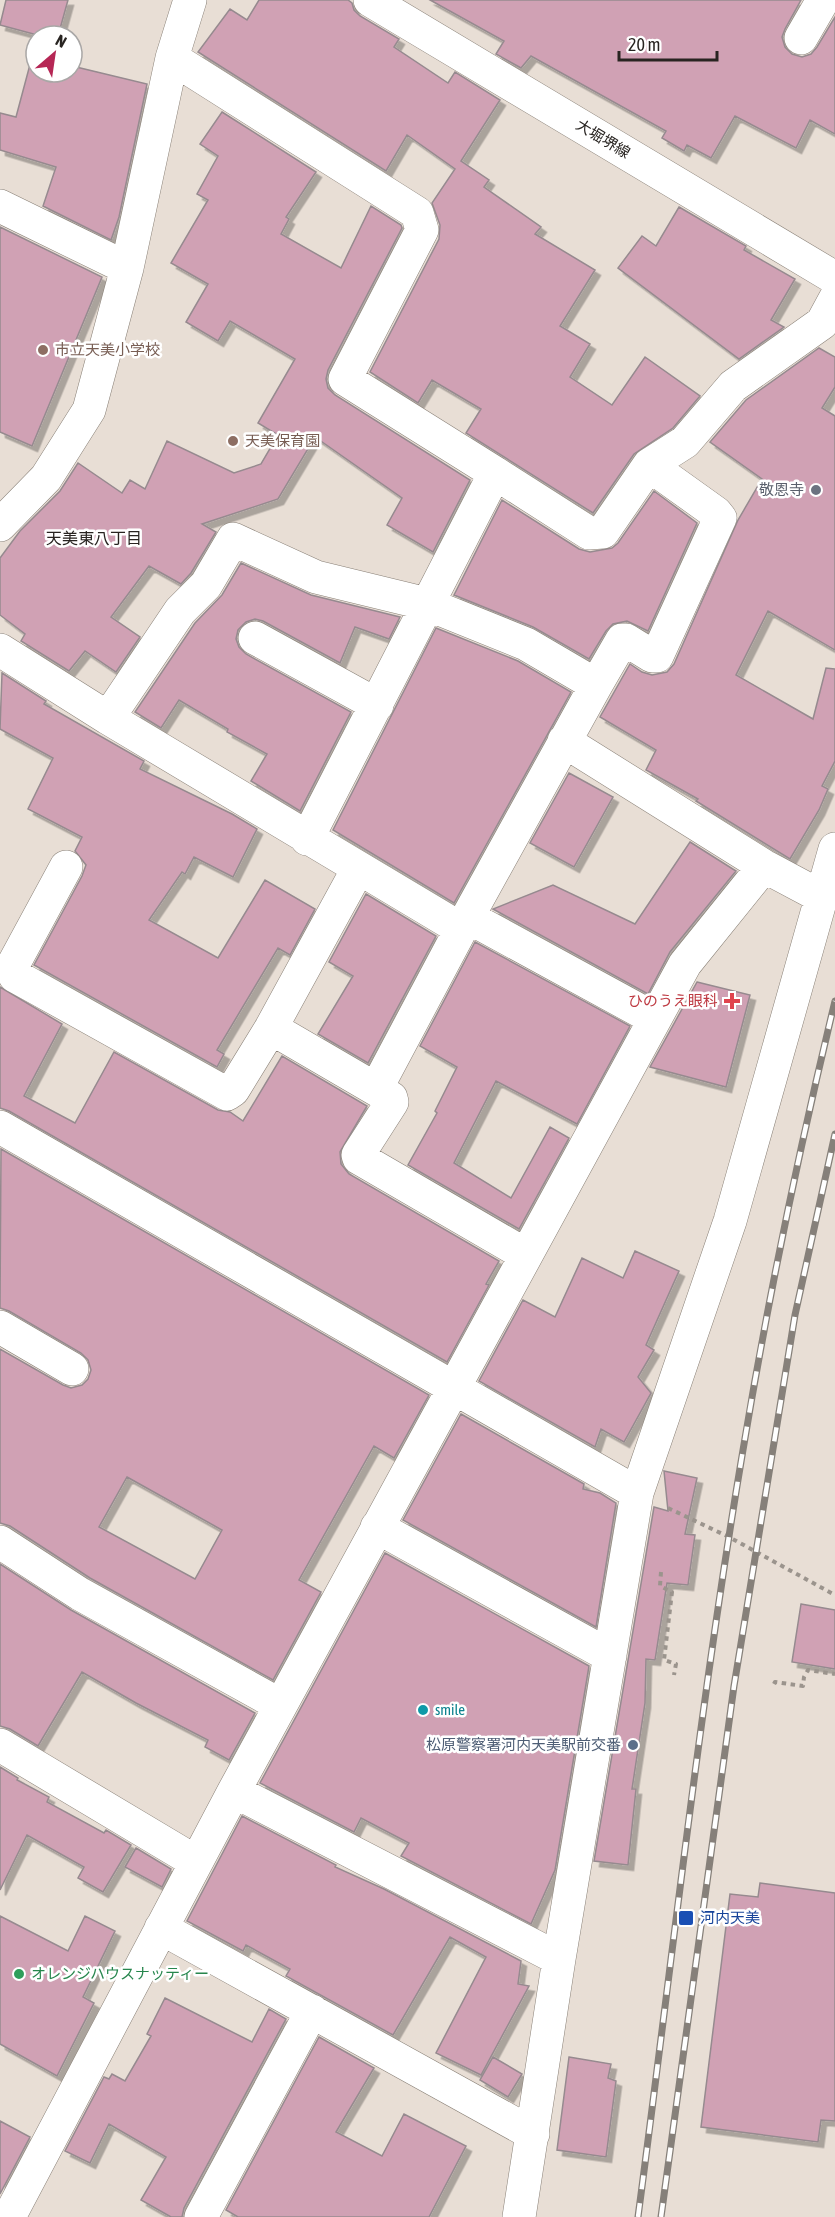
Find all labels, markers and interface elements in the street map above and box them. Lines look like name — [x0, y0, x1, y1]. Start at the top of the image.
north arrow — [24, 24, 84, 84]
scale bar — [619, 24, 716, 62]
text: N — [53, 31, 70, 51]
text: 20 m — [628, 34, 660, 55]
street label: 大堀堺線 — [573, 116, 633, 161]
place label: 市立天美小学校 — [55, 341, 160, 358]
marker: 市立天美小学校 — [36, 343, 50, 357]
place label: 天美保育園 — [245, 432, 320, 449]
marker: 天美保育園 — [226, 434, 240, 448]
place label: 敬恩寺 — [759, 481, 804, 498]
marker: 敬恩寺 — [809, 483, 823, 497]
district label: 天美東八丁目 — [46, 529, 142, 547]
place label: ひのうえ眼科 — [628, 992, 718, 1009]
marker: ひのうえ眼科 — [723, 992, 741, 1010]
place label: smile — [435, 1701, 465, 1718]
marker: smile — [416, 1703, 430, 1717]
place label: 松原警察署河内天美駅前交番 — [426, 1736, 621, 1753]
marker: 松原警察署河内天美駅前交番 — [626, 1738, 640, 1752]
marker: 河内天美 — [677, 1909, 695, 1927]
place label: 河内天美 — [700, 1909, 760, 1926]
place label: オレンジハウスナッティー — [31, 1965, 209, 1982]
marker: オレンジハウスナッティー — [12, 1967, 26, 1981]

